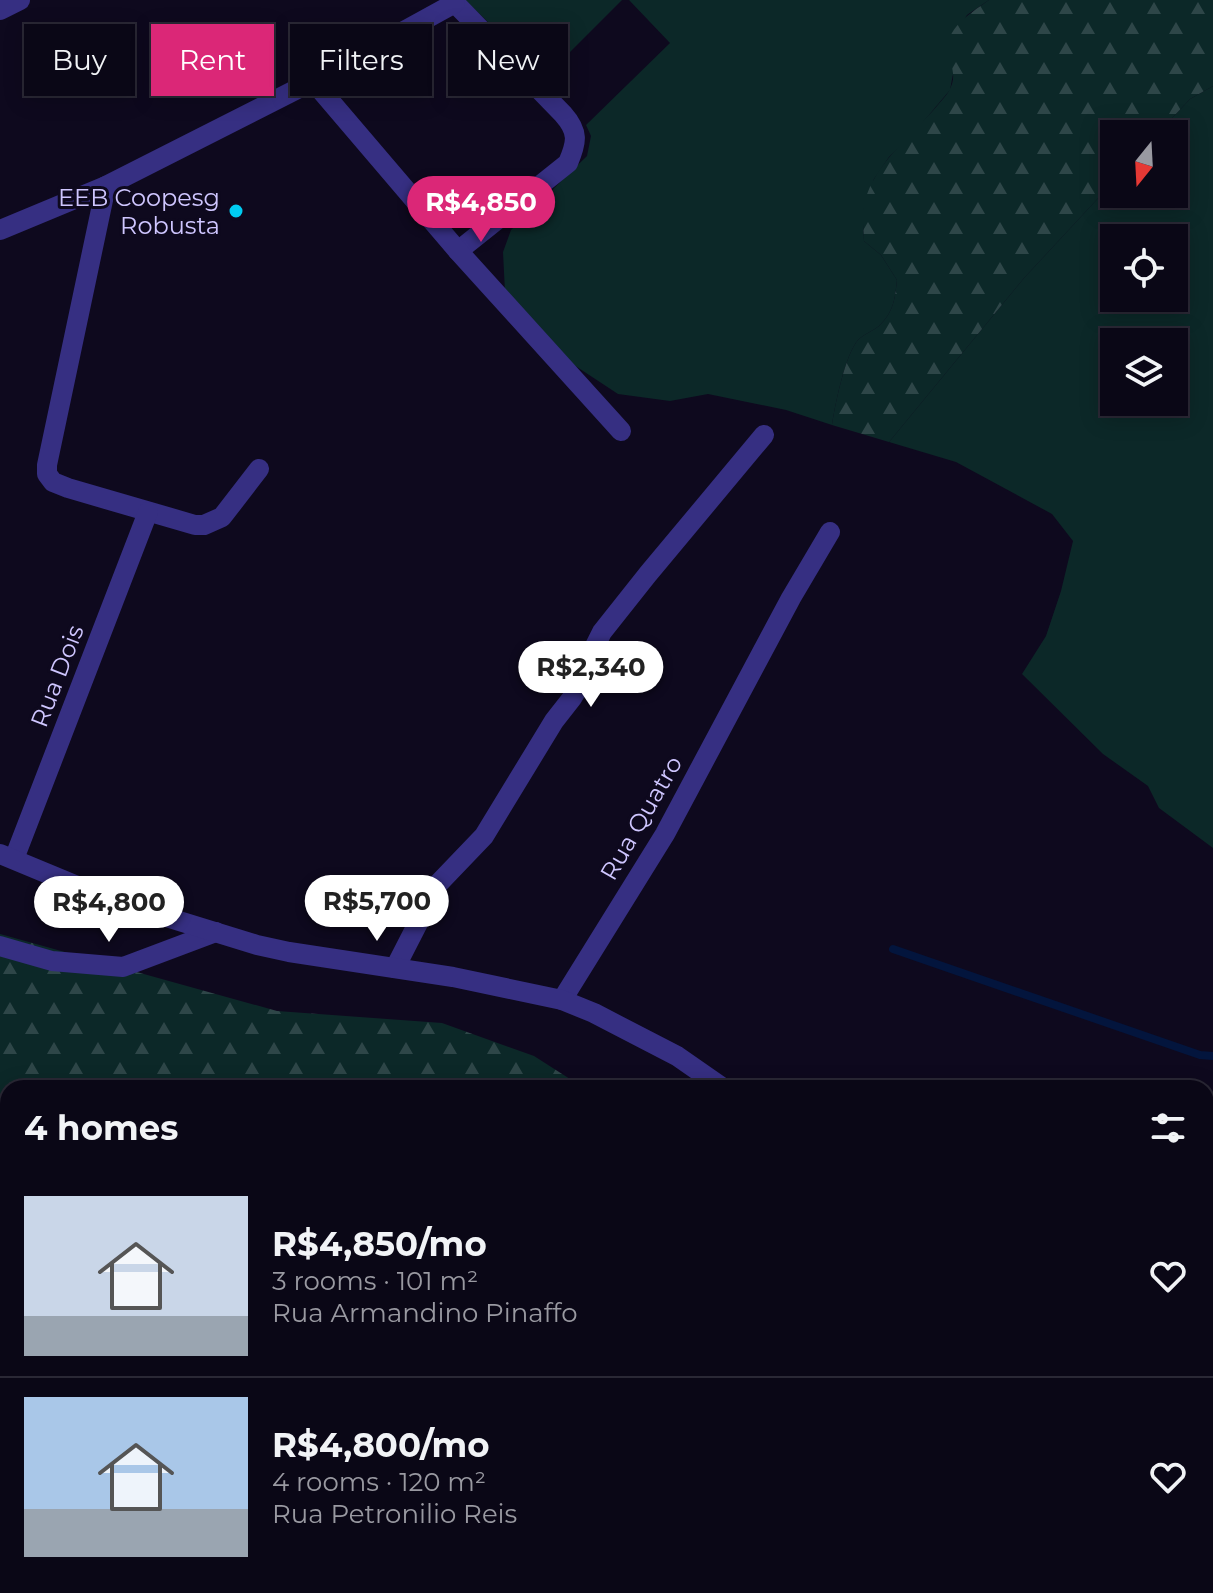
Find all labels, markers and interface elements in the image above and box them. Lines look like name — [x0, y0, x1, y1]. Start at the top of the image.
chip: Buy — [24, 24, 135, 96]
chip: Rent — [151, 24, 274, 96]
chip: Filters — [290, 24, 432, 96]
chip: New — [448, 24, 568, 96]
north arrow — [1100, 120, 1188, 208]
map controls — [1100, 120, 1188, 416]
pin: R$4,850 — [407, 176, 555, 244]
place label: EEB Coopesg Robusta — [58, 183, 220, 240]
text: R$4,850 — [425, 186, 537, 218]
marker: EEB Coopesg Robusta — [227, 202, 245, 220]
button: locate — [1100, 224, 1188, 312]
button: layers — [1100, 328, 1188, 416]
street label: Rua Dois — [24, 621, 90, 731]
pin: R$2,340 — [517, 641, 665, 709]
text: R$2,340 — [536, 651, 646, 683]
street label: Rua Quatro — [594, 751, 688, 885]
pin: R$5,700 — [303, 875, 451, 943]
pin: R$4,800 — [35, 876, 183, 944]
text: R$5,700 — [323, 885, 431, 917]
text: R$4,800 — [52, 886, 166, 918]
icon: filters — [1146, 1106, 1190, 1150]
text: 4 homes — [24, 1107, 178, 1149]
text: R$4,850/mo — [272, 1223, 487, 1265]
icon: home — [88, 1228, 184, 1324]
icon: heart — [1146, 1254, 1190, 1298]
text: 3 rooms · 101 m² — [272, 1265, 478, 1297]
text: Rua Armandino Pinaffo — [272, 1297, 577, 1329]
text: R$4,800/mo — [272, 1424, 490, 1466]
icon: home — [88, 1429, 184, 1525]
icon: heart — [1146, 1455, 1190, 1499]
text: 4 rooms · 120 m² — [272, 1466, 486, 1498]
text: Rua Petronilio Reis — [272, 1498, 517, 1530]

